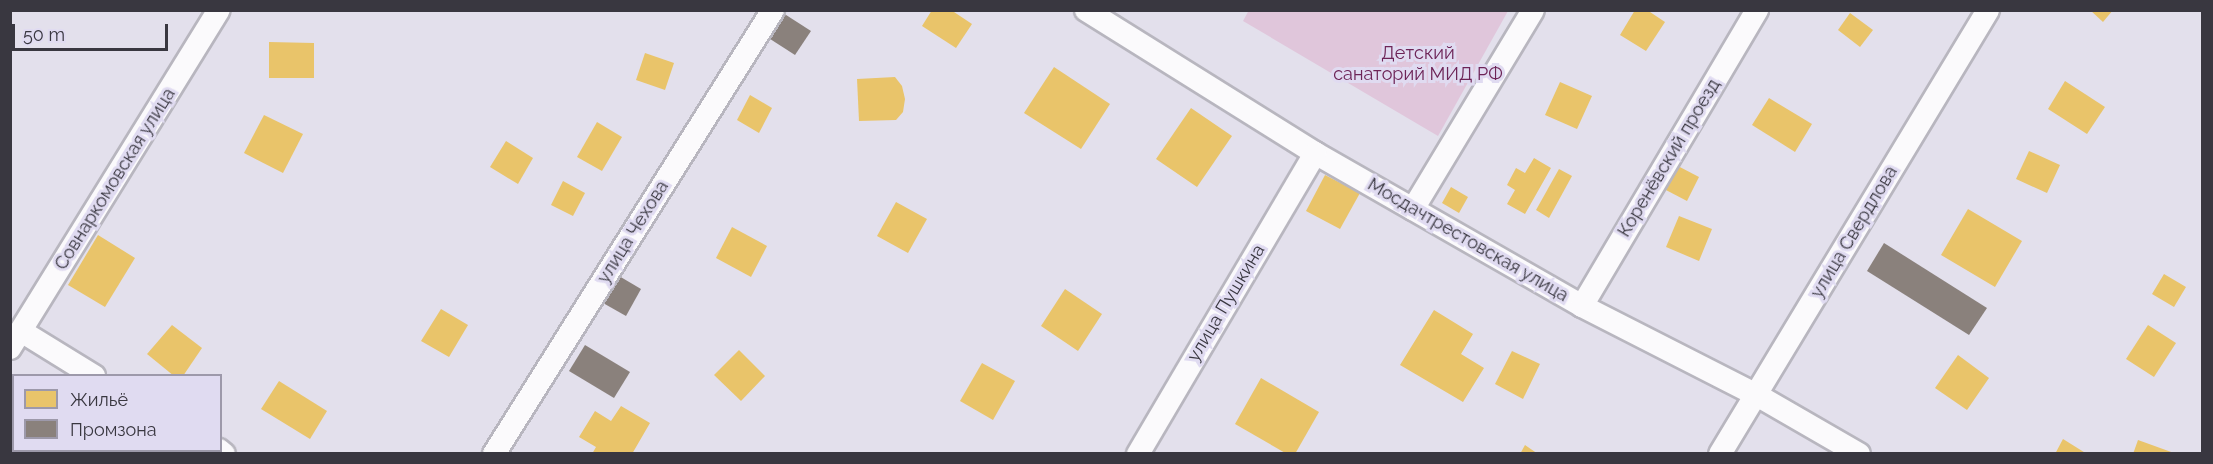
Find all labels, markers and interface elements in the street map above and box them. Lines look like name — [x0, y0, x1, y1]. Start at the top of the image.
scale bar — [15, 12, 171, 50]
text: 50 m — [23, 24, 65, 45]
park label: Детский санаторий МИД РФ — [1333, 43, 1503, 86]
street label: Коренёвский проезд — [1613, 75, 1725, 241]
street label: Совнаркомовская улица — [50, 84, 180, 274]
street label: улица Свердлова — [1806, 162, 1902, 302]
street label: Мосдачтрестовская улица — [1364, 173, 1572, 307]
street label: улица Чехова — [593, 177, 673, 287]
street label: улица Пушкина — [1183, 241, 1269, 365]
legend — [12, 374, 222, 452]
text: Жильё — [70, 389, 128, 410]
text: Промзона — [70, 419, 157, 440]

